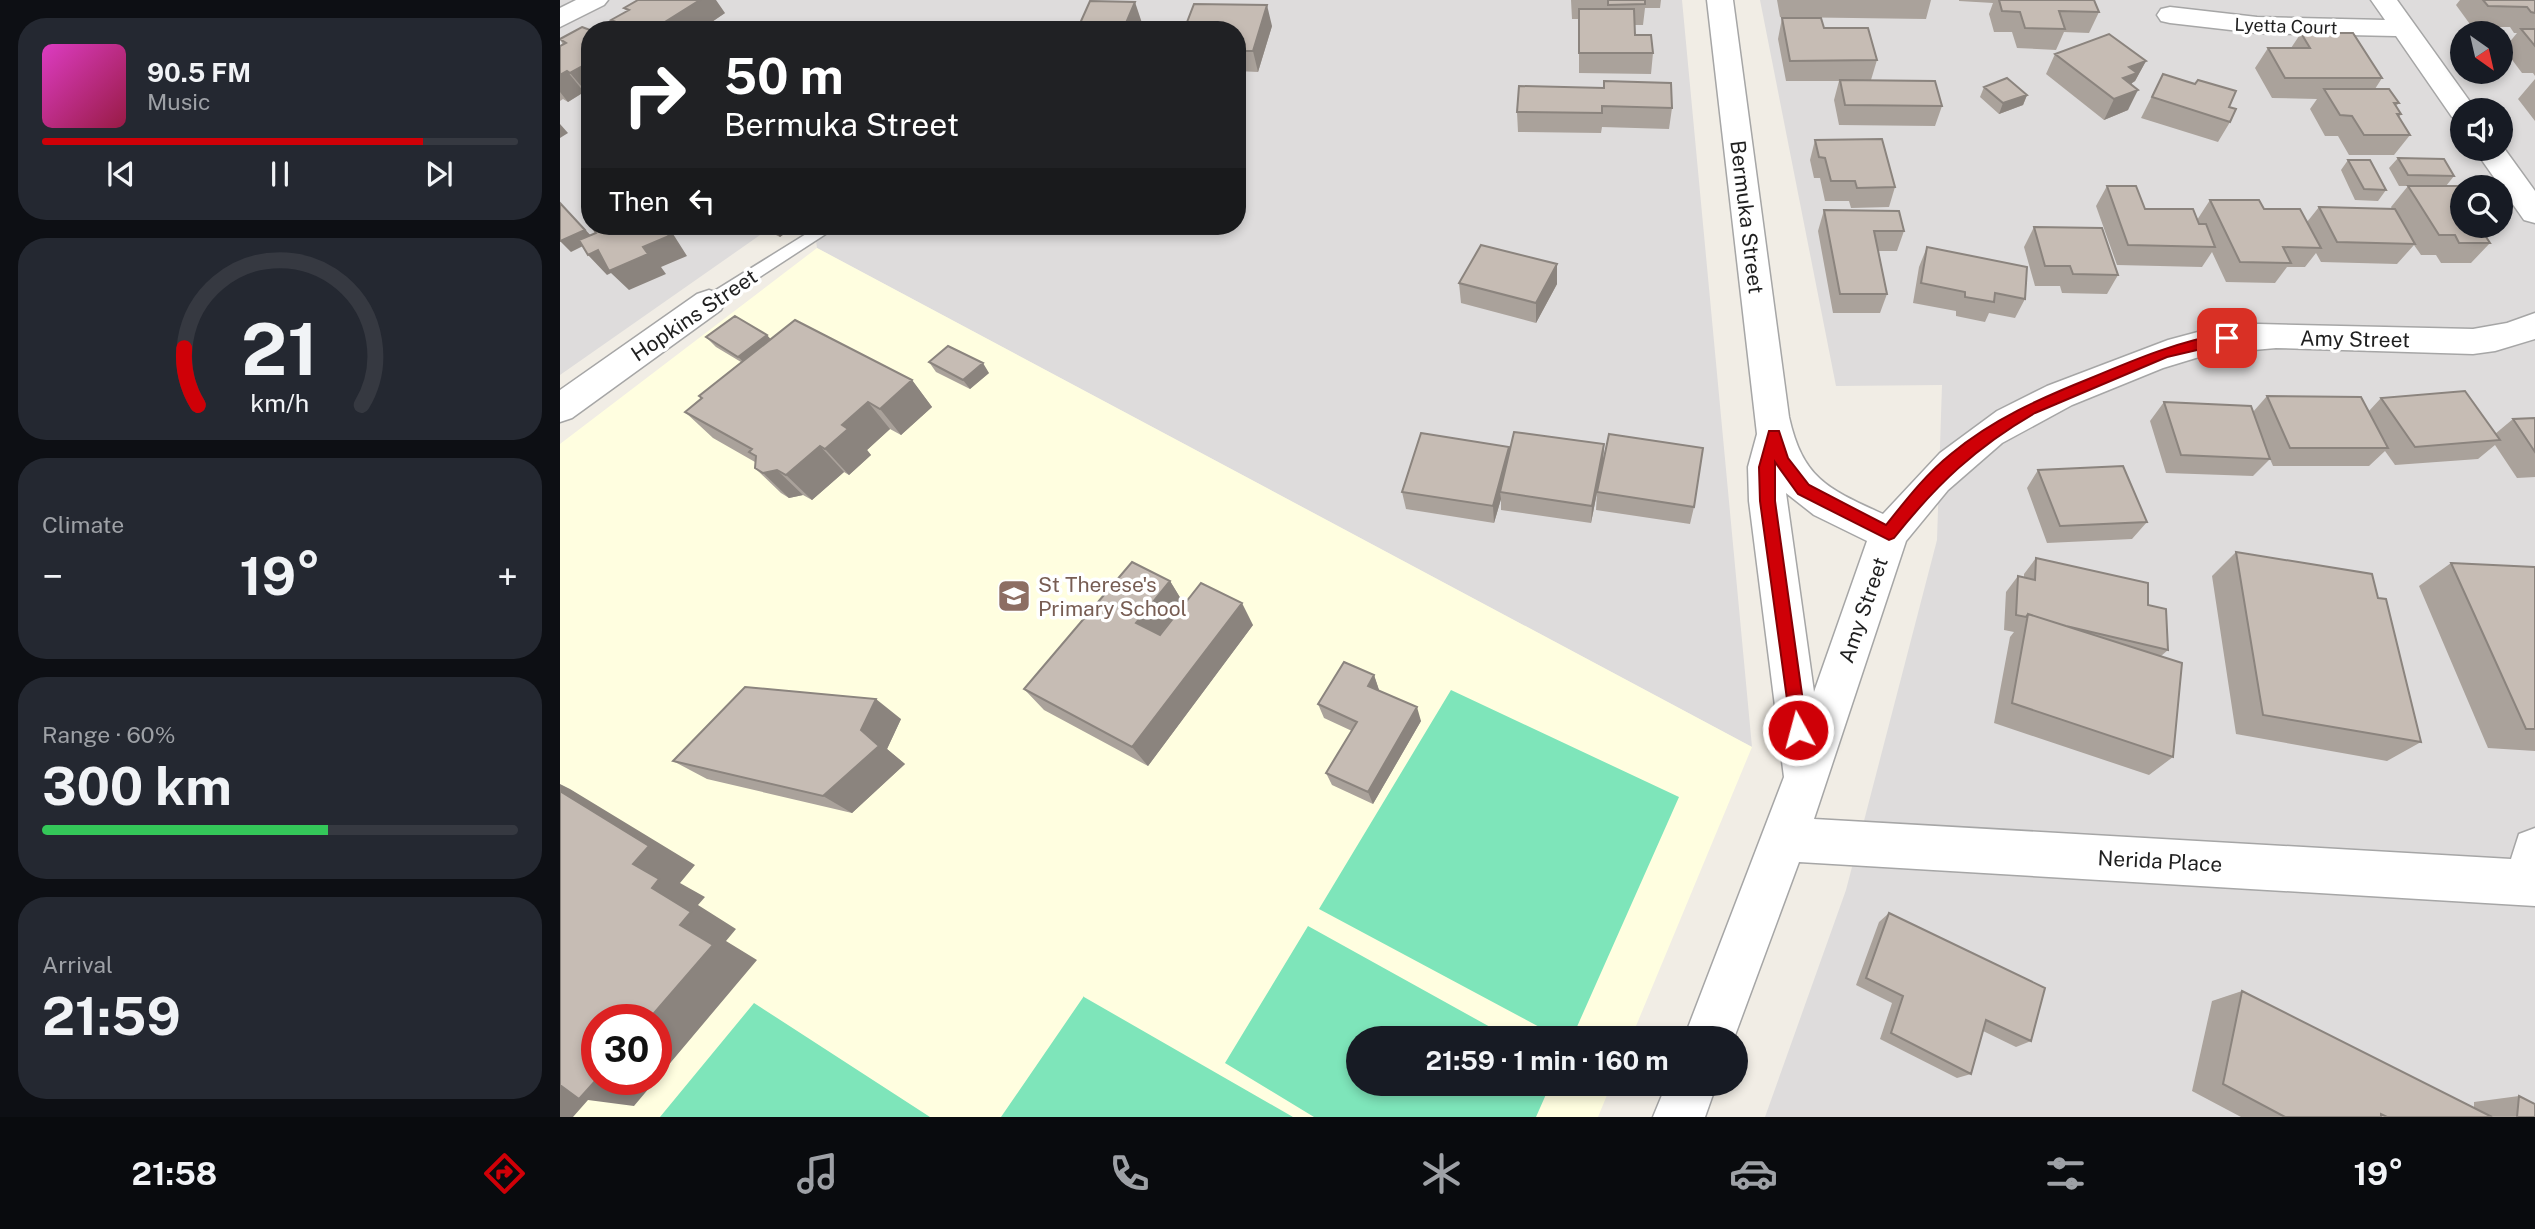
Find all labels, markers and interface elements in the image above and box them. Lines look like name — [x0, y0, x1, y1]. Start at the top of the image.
street label: Lyetta Court — [2234, 14, 2338, 38]
north arrow — [2450, 21, 2513, 84]
map controls — [2450, 21, 2513, 238]
text: 50 m — [724, 47, 844, 105]
icon: right — [609, 49, 700, 140]
text: 90.5 FM — [147, 57, 251, 88]
text: Music — [147, 88, 211, 115]
button: sound — [2450, 98, 2513, 161]
text: Bermuka Street — [724, 106, 959, 143]
street label: Bermuka Street — [1725, 139, 1769, 295]
icon: previous — [102, 155, 140, 193]
icon: pause — [261, 155, 299, 193]
icon: next — [420, 155, 458, 193]
button: search — [2450, 175, 2513, 238]
icon: left — [683, 182, 721, 220]
text: Then — [609, 186, 669, 217]
street label: Hopkins Street — [626, 264, 762, 366]
text: 21 — [241, 306, 319, 391]
pin — [2197, 308, 2257, 368]
icon: arrive — [2208, 319, 2246, 357]
street label: Amy Street — [2300, 326, 2410, 352]
text: km/h — [251, 387, 309, 417]
text: Climate — [42, 511, 124, 538]
text: 19° — [239, 546, 321, 607]
text: − — [42, 554, 63, 599]
text: + — [497, 554, 518, 599]
street label: Amy Street — [1833, 554, 1893, 666]
place label: St Therese's Primary School — [1038, 572, 1187, 621]
school or university icon: St Therese's Primary School — [995, 577, 1033, 615]
position arrow — [1761, 693, 1835, 767]
text: Range · 60% — [42, 721, 175, 748]
text: 300 km — [42, 756, 232, 817]
street label: Nerida Place — [2097, 845, 2223, 877]
text: Arrival — [42, 951, 113, 978]
text: 21:59 — [42, 986, 181, 1047]
speed limit sign: 30 — [581, 1004, 672, 1095]
text: 21:59 · 1 min · 160 m — [1426, 1045, 1668, 1076]
icon: directions — [480, 1149, 529, 1198]
icon: music — [793, 1149, 842, 1198]
icon: phone — [1105, 1149, 1154, 1198]
icon: climate — [1417, 1149, 1466, 1198]
icon: car — [1729, 1149, 1778, 1198]
icon: filters — [2041, 1149, 2090, 1198]
text: 21:58 — [132, 1155, 217, 1192]
text: 19° — [2353, 1155, 2403, 1192]

